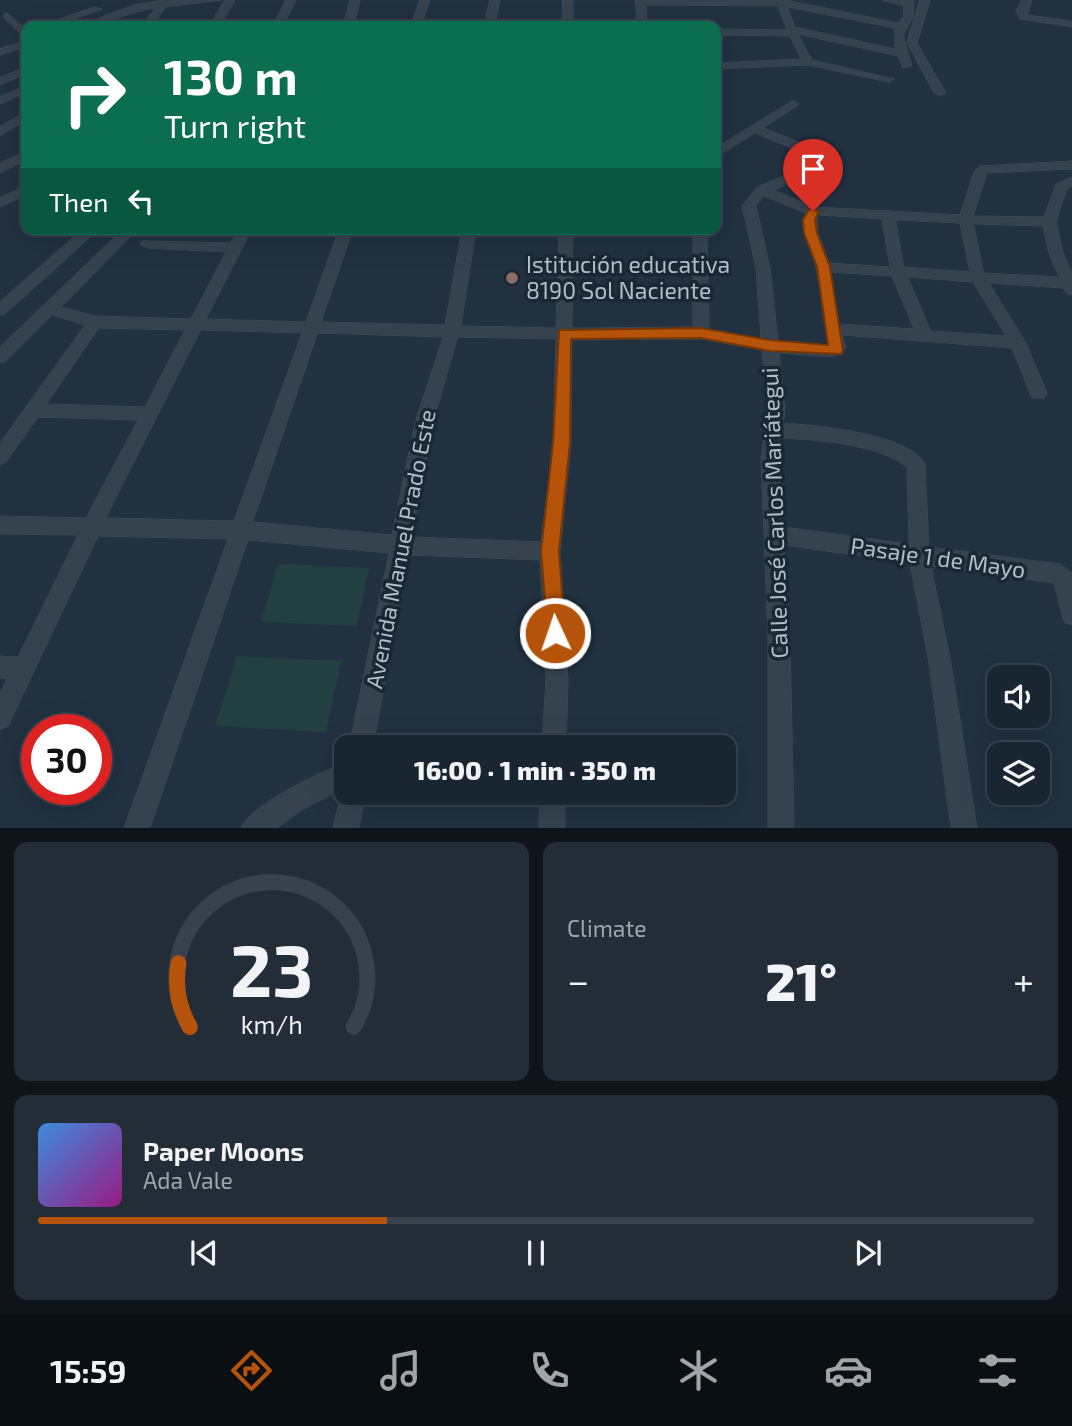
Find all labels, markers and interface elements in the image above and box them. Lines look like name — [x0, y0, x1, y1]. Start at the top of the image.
text: 130 m — [164, 46, 298, 105]
icon: right — [49, 49, 140, 140]
text: Turn right — [164, 106, 306, 144]
pin — [783, 139, 843, 211]
icon: arrive — [794, 150, 832, 188]
icon: left — [122, 182, 160, 220]
text: Then — [49, 186, 108, 217]
place label: Istitución educativa 8190 Sol Naciente — [526, 250, 730, 304]
marker: Istitución educativa 8190 Sol Naciente — [504, 270, 520, 286]
street label: Calle José Carlos Mariátegui — [755, 367, 793, 659]
street label: Avenida Manuel Prado Este — [359, 407, 441, 691]
street label: Pasaje 1 de Mayo — [849, 531, 1027, 583]
position arrow — [518, 596, 592, 670]
map controls — [987, 665, 1050, 805]
button: sound — [987, 665, 1050, 728]
speed limit sign: 30 — [21, 714, 112, 805]
button: layers — [987, 742, 1050, 805]
text: 16:00 · 1 min · 350 m — [414, 754, 656, 785]
text: Climate — [567, 914, 647, 942]
text: 23 — [230, 925, 313, 1013]
text: 21° — [765, 949, 837, 1011]
text: − — [567, 957, 589, 1003]
text: + — [1013, 957, 1034, 1003]
text: km/h — [240, 1009, 303, 1039]
text: Paper Moons — [143, 1135, 304, 1166]
text: Ada Vale — [143, 1166, 233, 1194]
icon: previous — [185, 1234, 223, 1272]
icon: pause — [517, 1234, 555, 1272]
icon: next — [849, 1234, 887, 1272]
icon: directions — [227, 1346, 276, 1395]
icon: music — [376, 1346, 425, 1395]
icon: phone — [525, 1346, 574, 1395]
icon: climate — [674, 1346, 723, 1395]
icon: car — [824, 1346, 873, 1395]
icon: filters — [973, 1346, 1022, 1395]
text: 15:59 — [50, 1351, 126, 1389]

